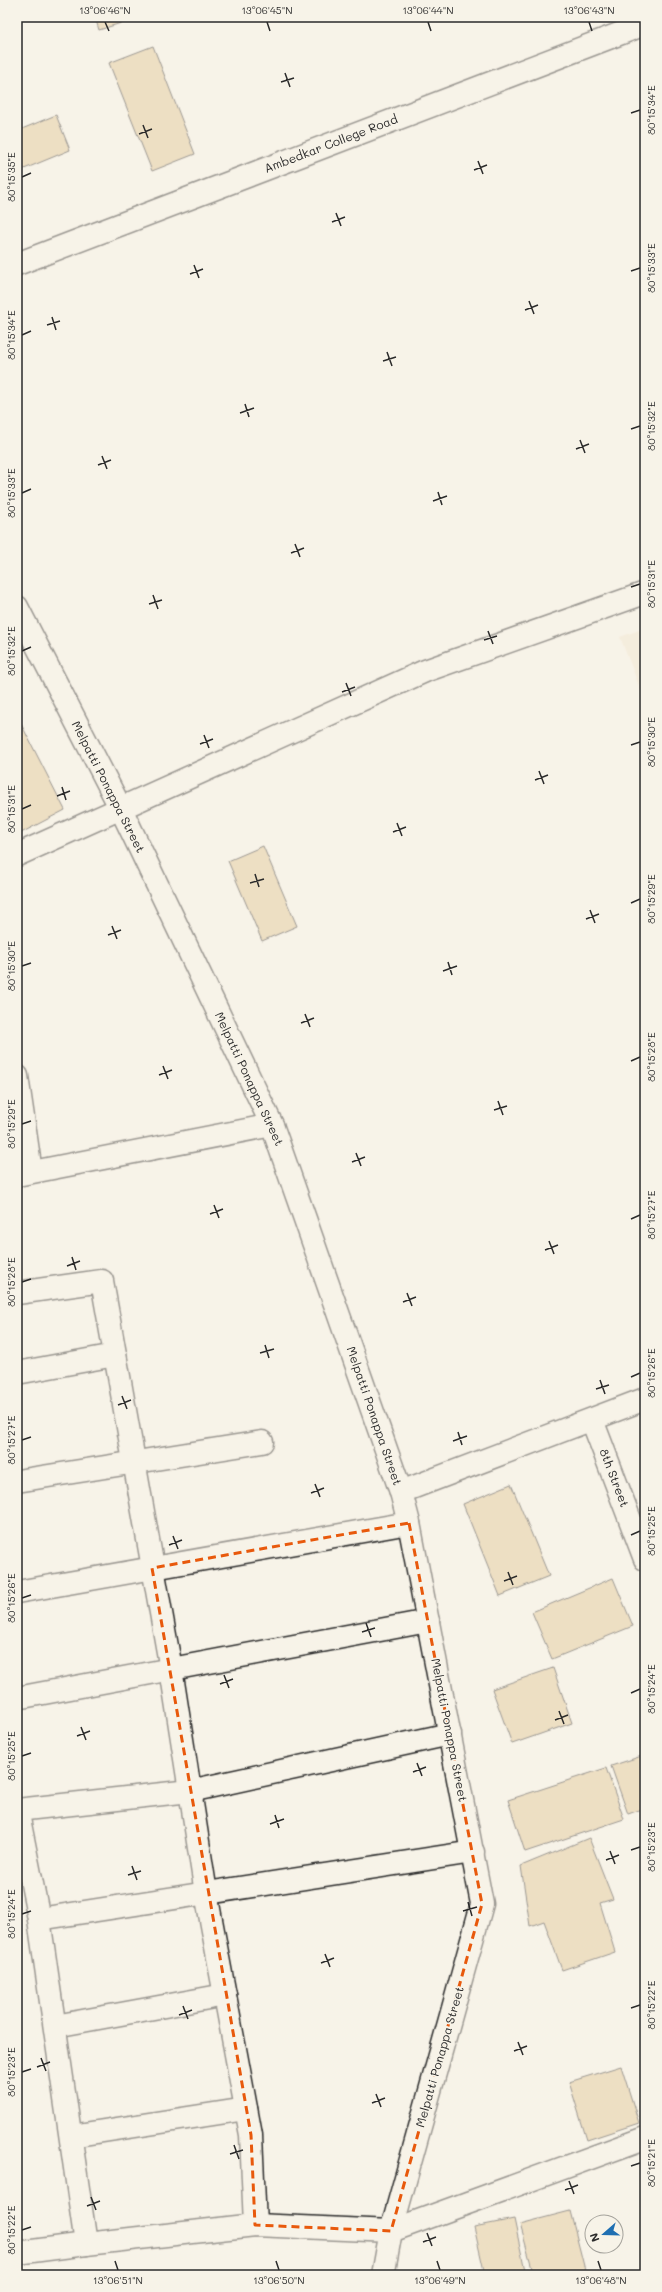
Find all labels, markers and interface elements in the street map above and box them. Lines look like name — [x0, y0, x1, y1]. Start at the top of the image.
text: 13°06'46"N — [79, 3, 131, 17]
text: 13°06'45"N — [241, 3, 293, 17]
text: 13°06'44"N — [402, 3, 454, 17]
text: 13°06'43"N — [563, 3, 615, 17]
text: 80°15'34"E — [644, 85, 658, 135]
street label: Ambedkar College Road — [262, 110, 400, 176]
text: 80°15'35"E — [4, 152, 18, 202]
text: 80°15'33"E — [644, 243, 658, 293]
text: 80°15'34"E — [4, 310, 18, 360]
text: 80°15'32"E — [644, 401, 658, 451]
text: 80°15'33"E — [4, 468, 18, 518]
text: 80°15'31"E — [644, 560, 658, 608]
text: 80°15'32"E — [4, 626, 18, 676]
text: 80°15'30"E — [644, 717, 658, 767]
street label: Melpatti Ponappa Street — [69, 718, 149, 855]
text: 80°15'31"E — [4, 785, 18, 833]
text: 80°15'29"E — [644, 874, 658, 924]
text: 80°15'30"E — [4, 941, 18, 991]
street label: Melpatti Ponappa Street — [212, 1009, 288, 1148]
text: 80°15'28"E — [644, 1032, 658, 1082]
text: 80°15'29"E — [4, 1099, 18, 1149]
text: 80°15'27"E — [644, 1190, 658, 1239]
text: 80°15'28"E — [4, 1257, 18, 1307]
street label: Melpatti Ponappa Street — [344, 1344, 406, 1487]
text: 80°15'26"E — [644, 1348, 658, 1398]
text: 80°15'27"E — [4, 1415, 18, 1464]
street label: 8th Street — [596, 1446, 633, 1509]
text: 80°15'25"E — [644, 1506, 658, 1556]
text: 80°15'26"E — [4, 1573, 18, 1623]
street label: Melpatti Ponappa Street — [428, 1657, 472, 1803]
text: 80°15'24"E — [644, 1664, 658, 1714]
text: 80°15'25"E — [4, 1731, 18, 1781]
text: 80°15'23"E — [644, 1822, 658, 1872]
text: 80°15'24"E — [4, 1889, 18, 1939]
text: 80°15'22"E — [644, 1980, 658, 2029]
street label: Melpatti Ponappa Street — [411, 1984, 467, 2129]
text: 80°15'23"E — [4, 2047, 18, 2097]
text: 80°15'21"E — [644, 2139, 658, 2187]
text: 80°15'22"E — [4, 2205, 18, 2254]
north arrow — [584, 2214, 624, 2254]
text: N — [586, 2231, 603, 2244]
text: 13°06'51"N — [93, 2273, 143, 2287]
text: 13°06'50"N — [253, 2273, 305, 2287]
text: 13°06'49"N — [414, 2273, 466, 2287]
text: 13°06'48"N — [575, 2273, 627, 2287]

